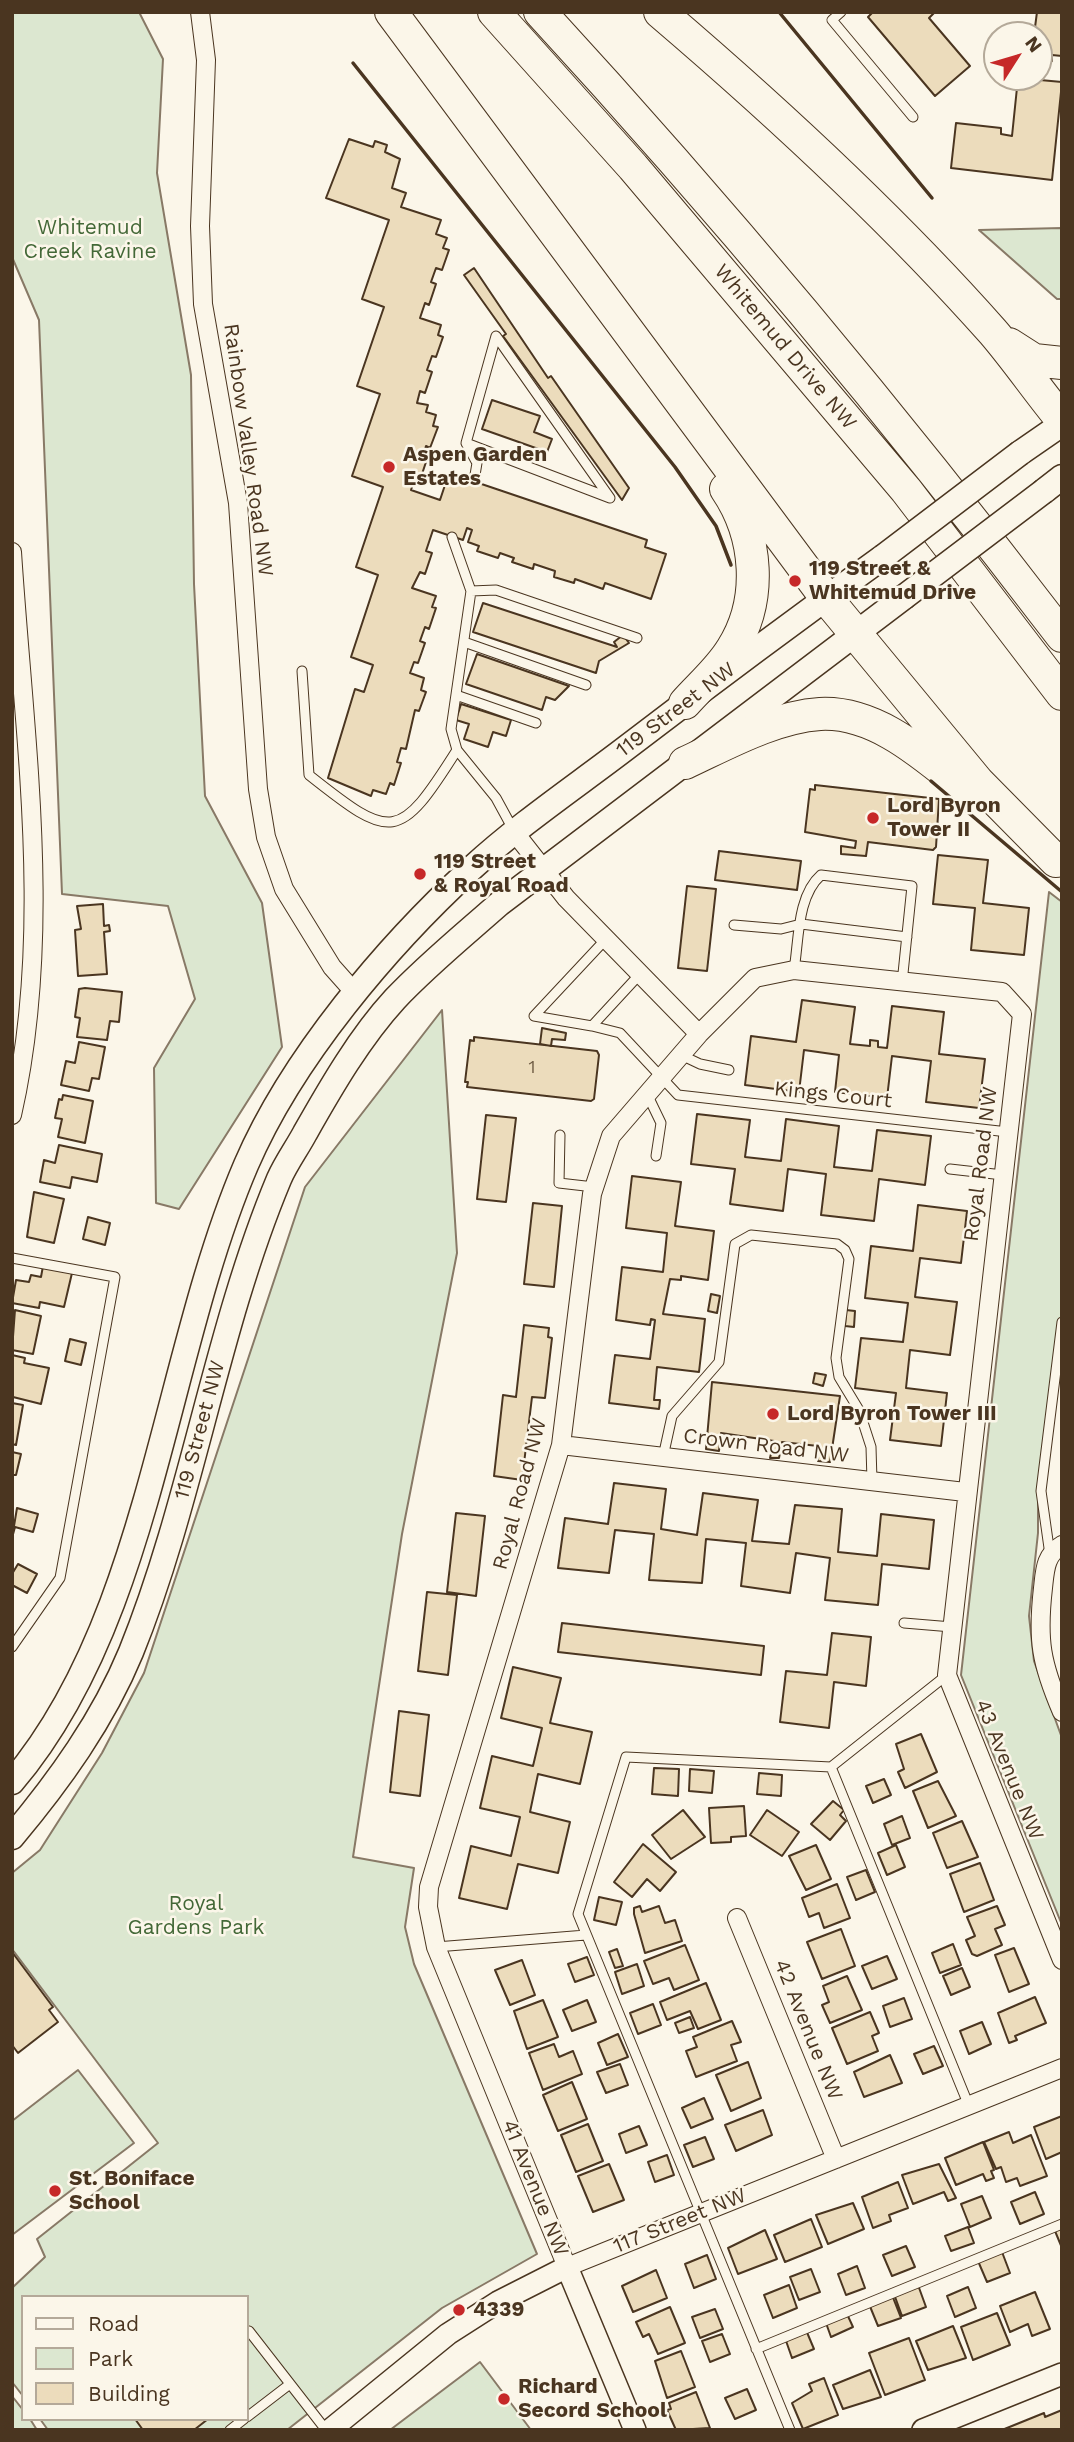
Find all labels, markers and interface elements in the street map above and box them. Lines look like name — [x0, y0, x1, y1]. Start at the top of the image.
north arrow — [983, 21, 1053, 91]
text: N — [1020, 32, 1047, 57]
park label: Whitemud Creek Ravine — [23, 215, 157, 265]
street label: Whitemud Drive NW — [709, 259, 861, 435]
street label: Rainbow Valley Road NW — [218, 322, 278, 578]
place label: Aspen Garden Estates — [403, 442, 547, 492]
marker: Aspen Garden Estates — [381, 459, 397, 475]
place label: 119 Street & Whitemud Drive — [809, 556, 976, 606]
marker: 119 Street & Whitemud Drive — [787, 573, 803, 589]
street label: 119 Street NW — [612, 657, 740, 763]
place label: Lord Byron Tower II — [887, 793, 1001, 843]
marker: Lord Byron Tower II — [865, 810, 881, 826]
place label: 119 Street & Royal Road — [434, 849, 569, 899]
marker: 119 Street & Royal Road — [412, 866, 428, 882]
house number: 1 — [528, 1057, 536, 1079]
street label: Kings Court — [773, 1076, 893, 1114]
street label: Royal Road NW — [959, 1085, 1003, 1243]
street label: 119 Street NW — [169, 1358, 231, 1502]
place label: Lord Byron Tower III — [787, 1401, 997, 1427]
marker: Lord Byron Tower III — [765, 1406, 781, 1422]
street label: Royal Road NW — [488, 1415, 552, 1573]
street label: Crown Road NW — [682, 1423, 850, 1469]
street label: 43 Avenue NW — [969, 1696, 1049, 1844]
park label: Royal Gardens Park — [127, 1891, 265, 1941]
street label: 42 Avenue NW — [768, 1956, 848, 2104]
street label: 41 Avenue NW — [496, 2116, 574, 2260]
place label: St. Boniface School — [69, 2166, 195, 2216]
marker: St. Boniface School — [47, 2183, 63, 2199]
street label: 117 Street NW — [610, 2183, 750, 2259]
legend — [21, 2295, 248, 2421]
place label: 4339 — [473, 2297, 524, 2323]
marker: 4339 — [451, 2302, 467, 2318]
text: Road — [88, 2311, 139, 2336]
text: Park — [88, 2346, 133, 2371]
place label: Richard Secord School — [518, 2374, 667, 2424]
text: Building — [88, 2381, 170, 2406]
marker: Richard Secord School — [496, 2391, 512, 2407]

